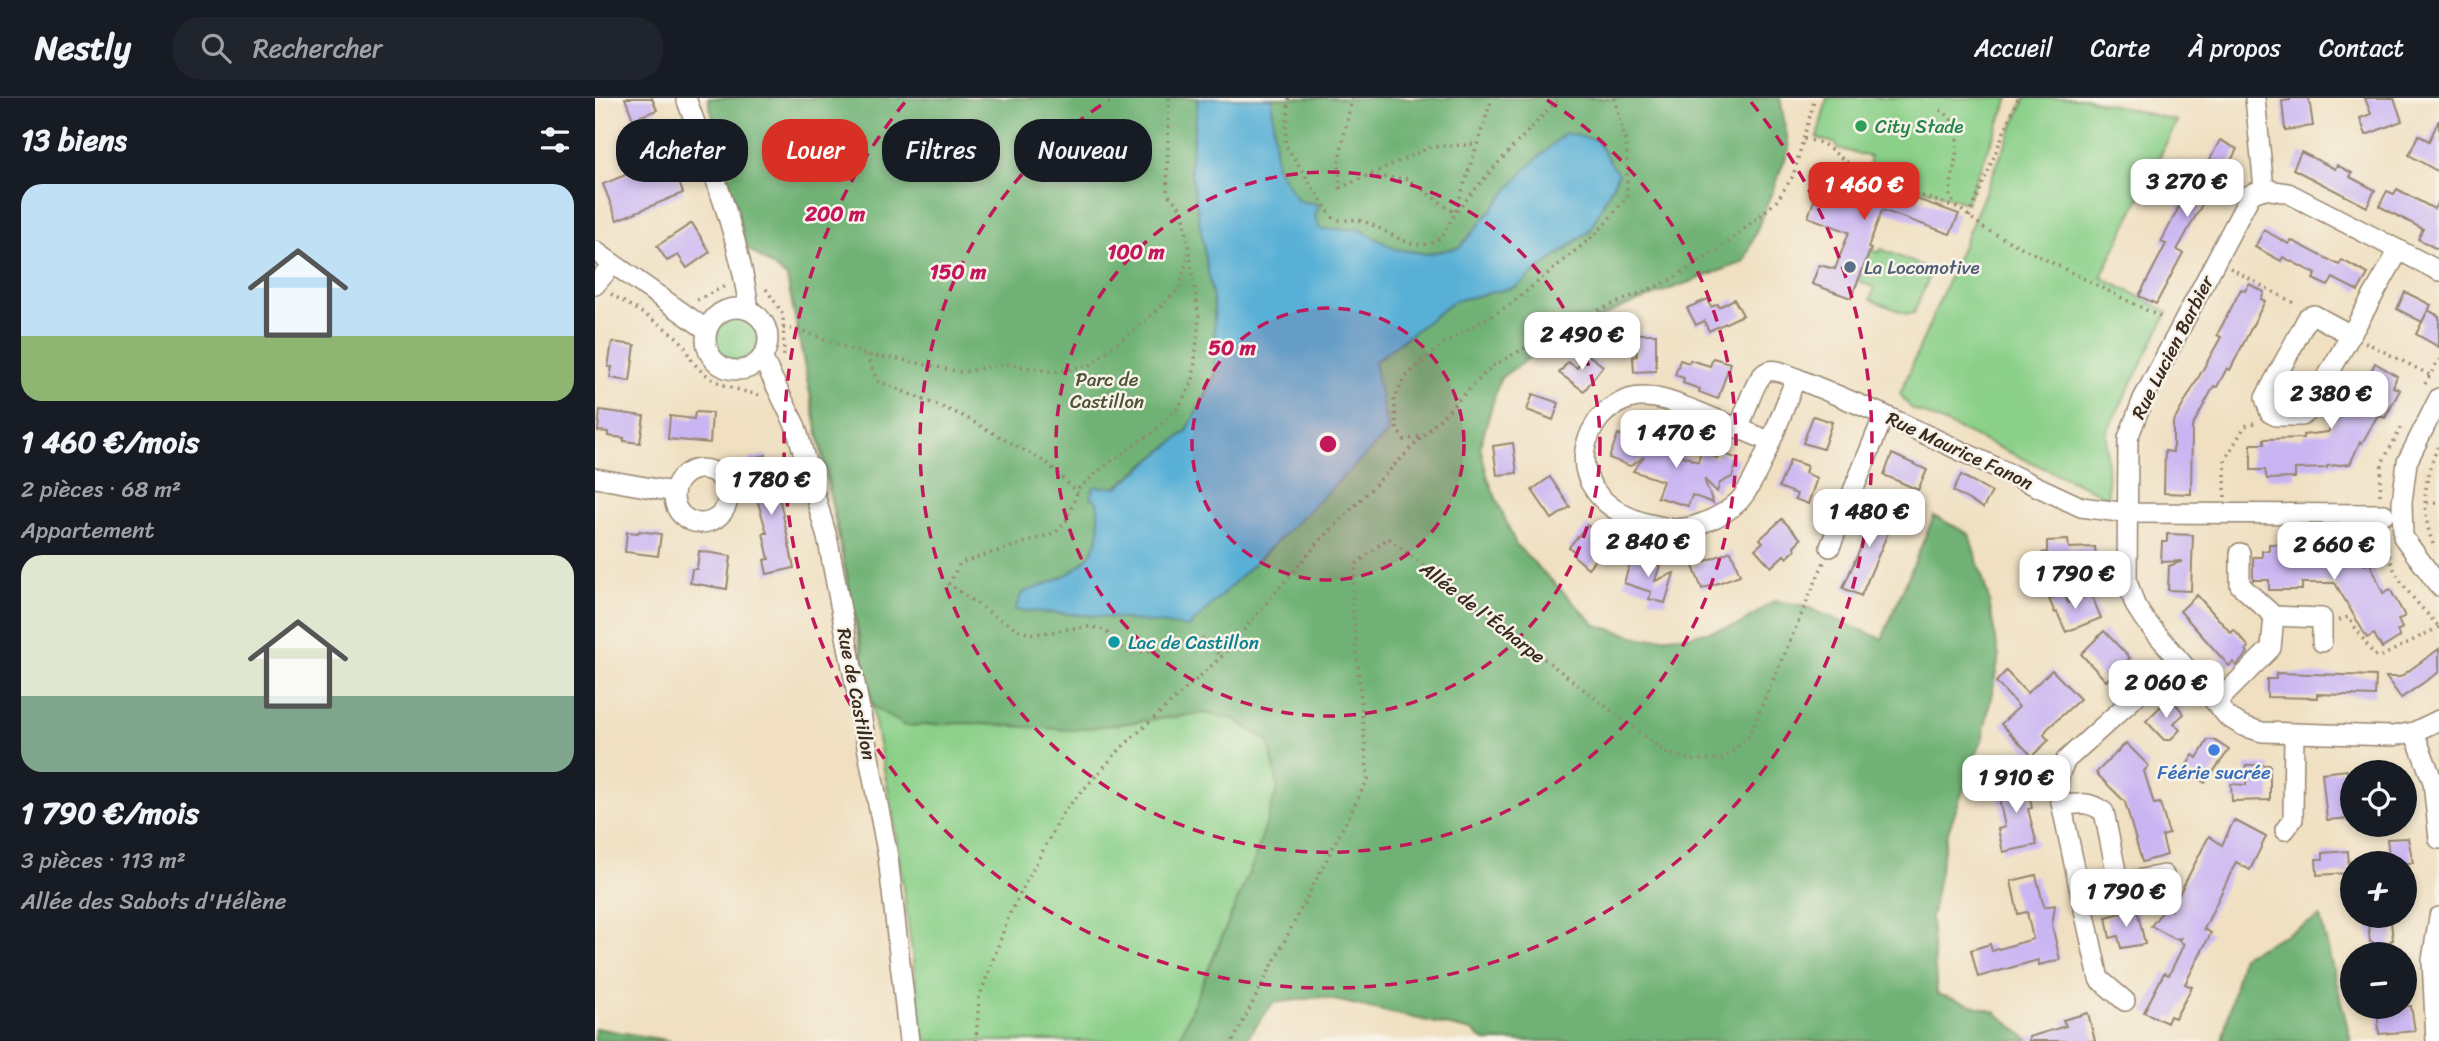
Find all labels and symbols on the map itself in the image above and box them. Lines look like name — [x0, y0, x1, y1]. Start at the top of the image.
place label: City Stade — [1875, 110, 1964, 143]
marker: City Stade — [1853, 118, 1869, 134]
pin: 3 270 € — [2122, 159, 2252, 219]
pin: 1 460 € — [1799, 162, 1929, 222]
text: 200 m — [804, 195, 866, 233]
text: 100 m — [1107, 233, 1165, 271]
place label: La Locomotive — [1864, 251, 1980, 284]
text: 150 m — [930, 253, 987, 291]
marker: La Locomotive — [1842, 259, 1858, 275]
street label: Rue Lucien Barbier — [2122, 268, 2223, 425]
pin: 2 490 € — [1517, 313, 1647, 372]
text: 50 m — [1208, 329, 1257, 367]
park label: Parc de Castillon — [1070, 363, 1144, 418]
pin: 2 380 € — [2266, 372, 2396, 431]
street label: Rue Maurice Fanon — [1881, 402, 2039, 499]
pin: 1 470 € — [1611, 410, 1741, 470]
centre of rings — [1316, 432, 1340, 456]
pin: 1 780 € — [706, 458, 836, 517]
pin: 1 480 € — [1804, 490, 1934, 549]
pin: 2 840 € — [1583, 519, 1713, 579]
pin: 2 660 € — [2269, 522, 2399, 582]
street label: Allée de l'Écharpe — [1412, 552, 1553, 672]
pin: 1 790 € — [2010, 552, 2140, 611]
street label: Rue de Castillon — [828, 625, 886, 763]
place label: Lac de Castillon — [1128, 626, 1259, 659]
marker: Lac de Castillon — [1106, 634, 1122, 650]
pin: 2 060 € — [2101, 660, 2231, 720]
marker: Féérie sucrée — [2206, 742, 2222, 758]
pin: 1 910 € — [1951, 756, 2081, 815]
place label: Féérie sucrée — [2157, 756, 2271, 789]
pin: 1 790 € — [2061, 870, 2191, 929]

